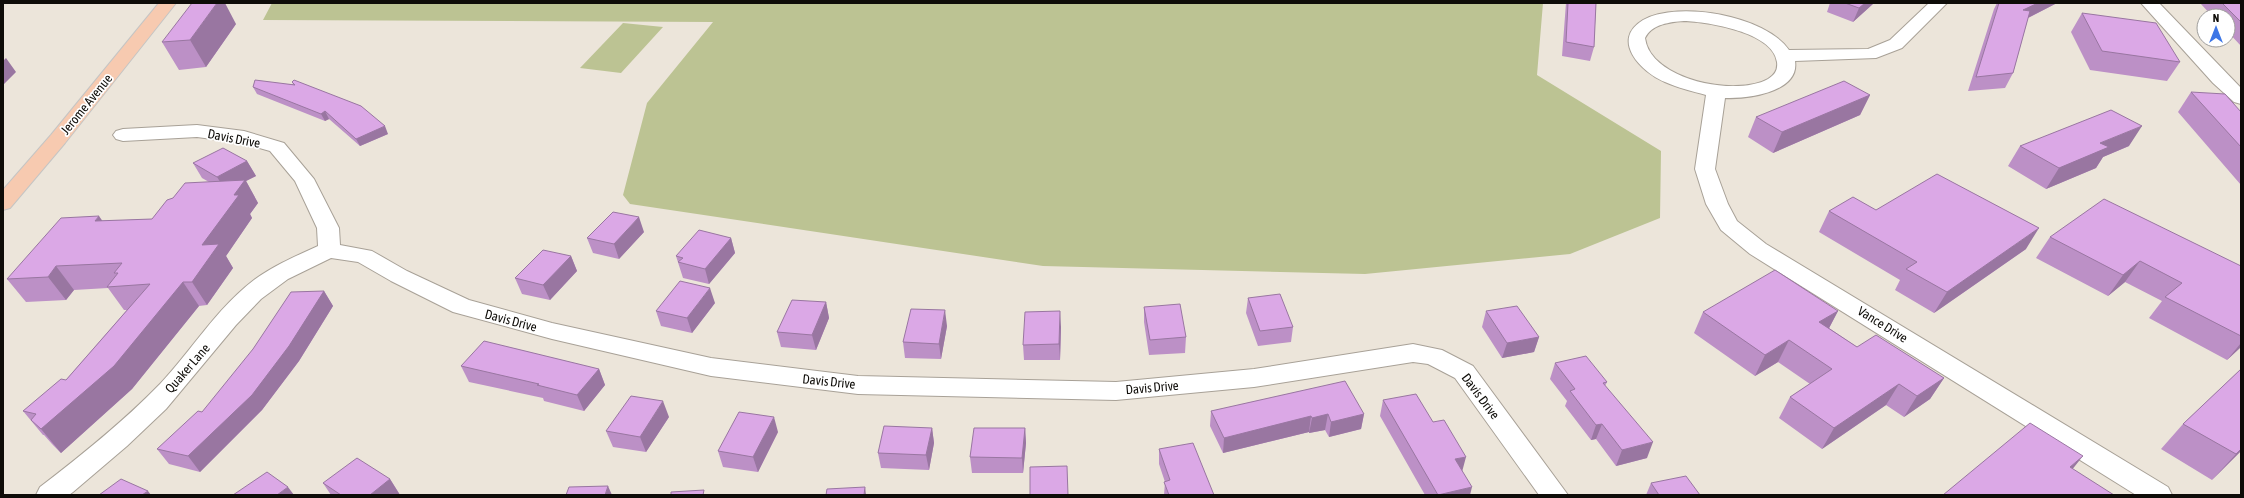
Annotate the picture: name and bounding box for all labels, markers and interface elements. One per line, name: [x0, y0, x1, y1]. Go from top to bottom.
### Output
north arrow: [2196, 8, 2236, 48]
text: N: [2213, 12, 2219, 24]
street label: Jerome Avenue: [58, 71, 115, 137]
street label: Davis Drive: [206, 126, 262, 151]
street label: Vance Drive: [1855, 303, 1911, 346]
street label: Davis Drive: [483, 306, 539, 335]
street label: Quaker Lane: [162, 341, 213, 396]
street label: Davis Drive: [802, 371, 856, 392]
street label: Davis Drive: [1459, 371, 1503, 422]
street label: Davis Drive: [1125, 378, 1179, 397]

